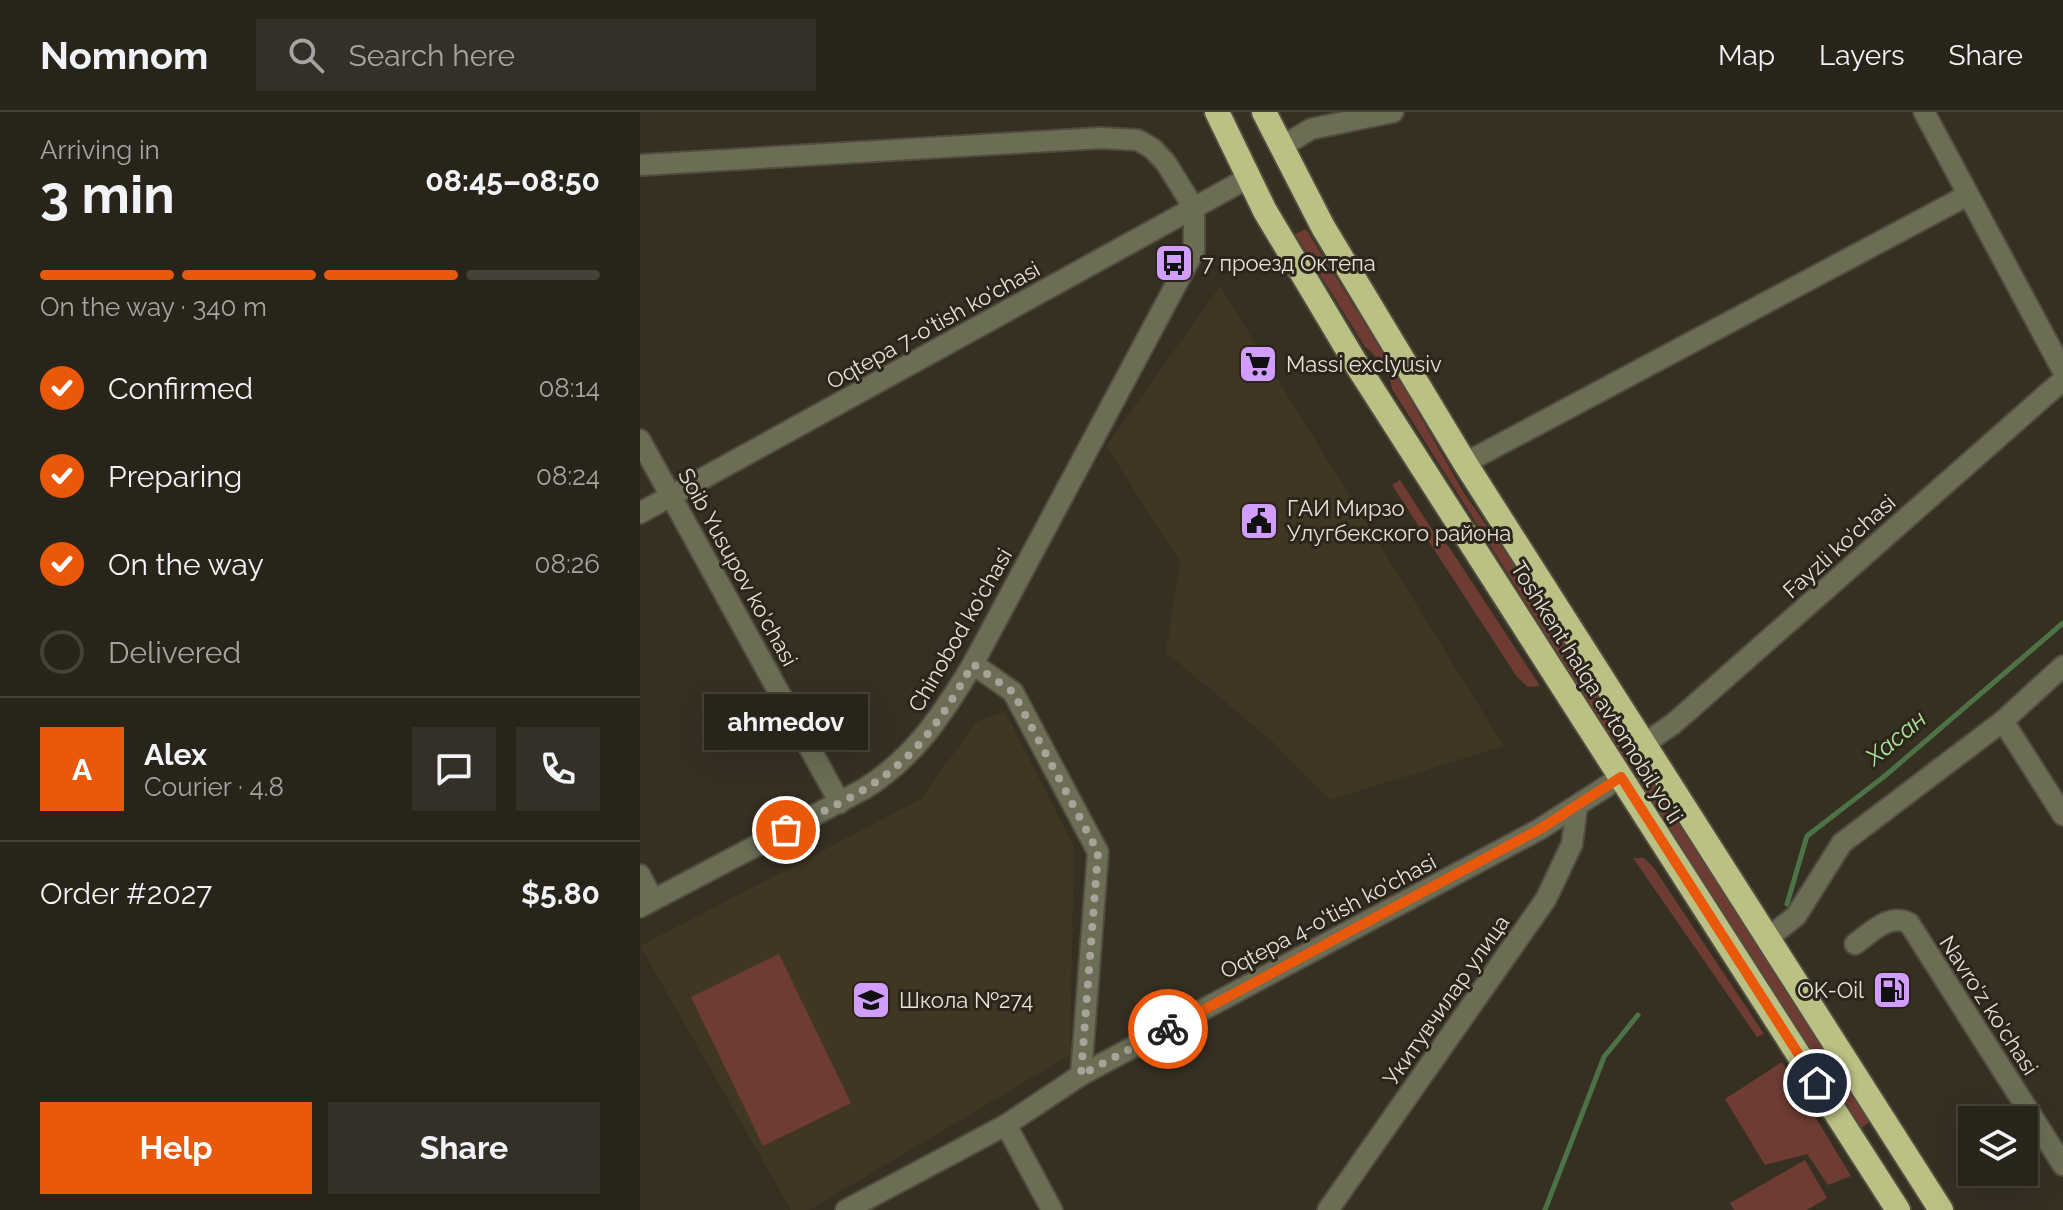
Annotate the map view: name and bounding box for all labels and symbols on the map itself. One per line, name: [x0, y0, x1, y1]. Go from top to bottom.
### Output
bus stop icon: 7 проезд Октепа: [1153, 242, 1195, 284]
place label: 7 проезд Октепа: [1202, 250, 1376, 276]
street label: Oqtepa 7-o'tish ko'chasi: [822, 256, 1044, 394]
supermarket icon: Massi exclyusiv: [1237, 343, 1279, 385]
place label: Massi exclyusiv: [1286, 351, 1442, 377]
street label: Soib Yusupov ko'chasi: [673, 464, 803, 670]
street label: Fayzli ko'chasi: [1778, 489, 1900, 603]
place label: ГАИ Мирзо Улугбекского района: [1287, 495, 1511, 546]
public building icon: ГАИ Мирзо Улугбекского района: [1238, 500, 1280, 542]
street label: Chinobod ko'chasi: [903, 544, 1017, 716]
street label: Toshkent halqa avtomobil yo'li: [1505, 556, 1689, 828]
callout: ahmedov: [704, 694, 868, 750]
water label: Хасан: [1858, 704, 1932, 772]
pin: [752, 796, 820, 864]
street label: Oqtepa 4-o'tish ko'chasi: [1216, 848, 1440, 984]
street label: Укитувчилар улица: [1377, 910, 1515, 1090]
street label: Navro'z ko'chasi: [1934, 930, 2044, 1080]
fuel station icon: OK-Oil: [1871, 969, 1913, 1011]
place label: OK-Oil: [1797, 977, 1864, 1003]
school or university icon: Школа №274: [850, 979, 892, 1021]
place label: Школа №274: [899, 987, 1033, 1013]
courier: [1128, 989, 1208, 1069]
pin: [1783, 1049, 1851, 1117]

